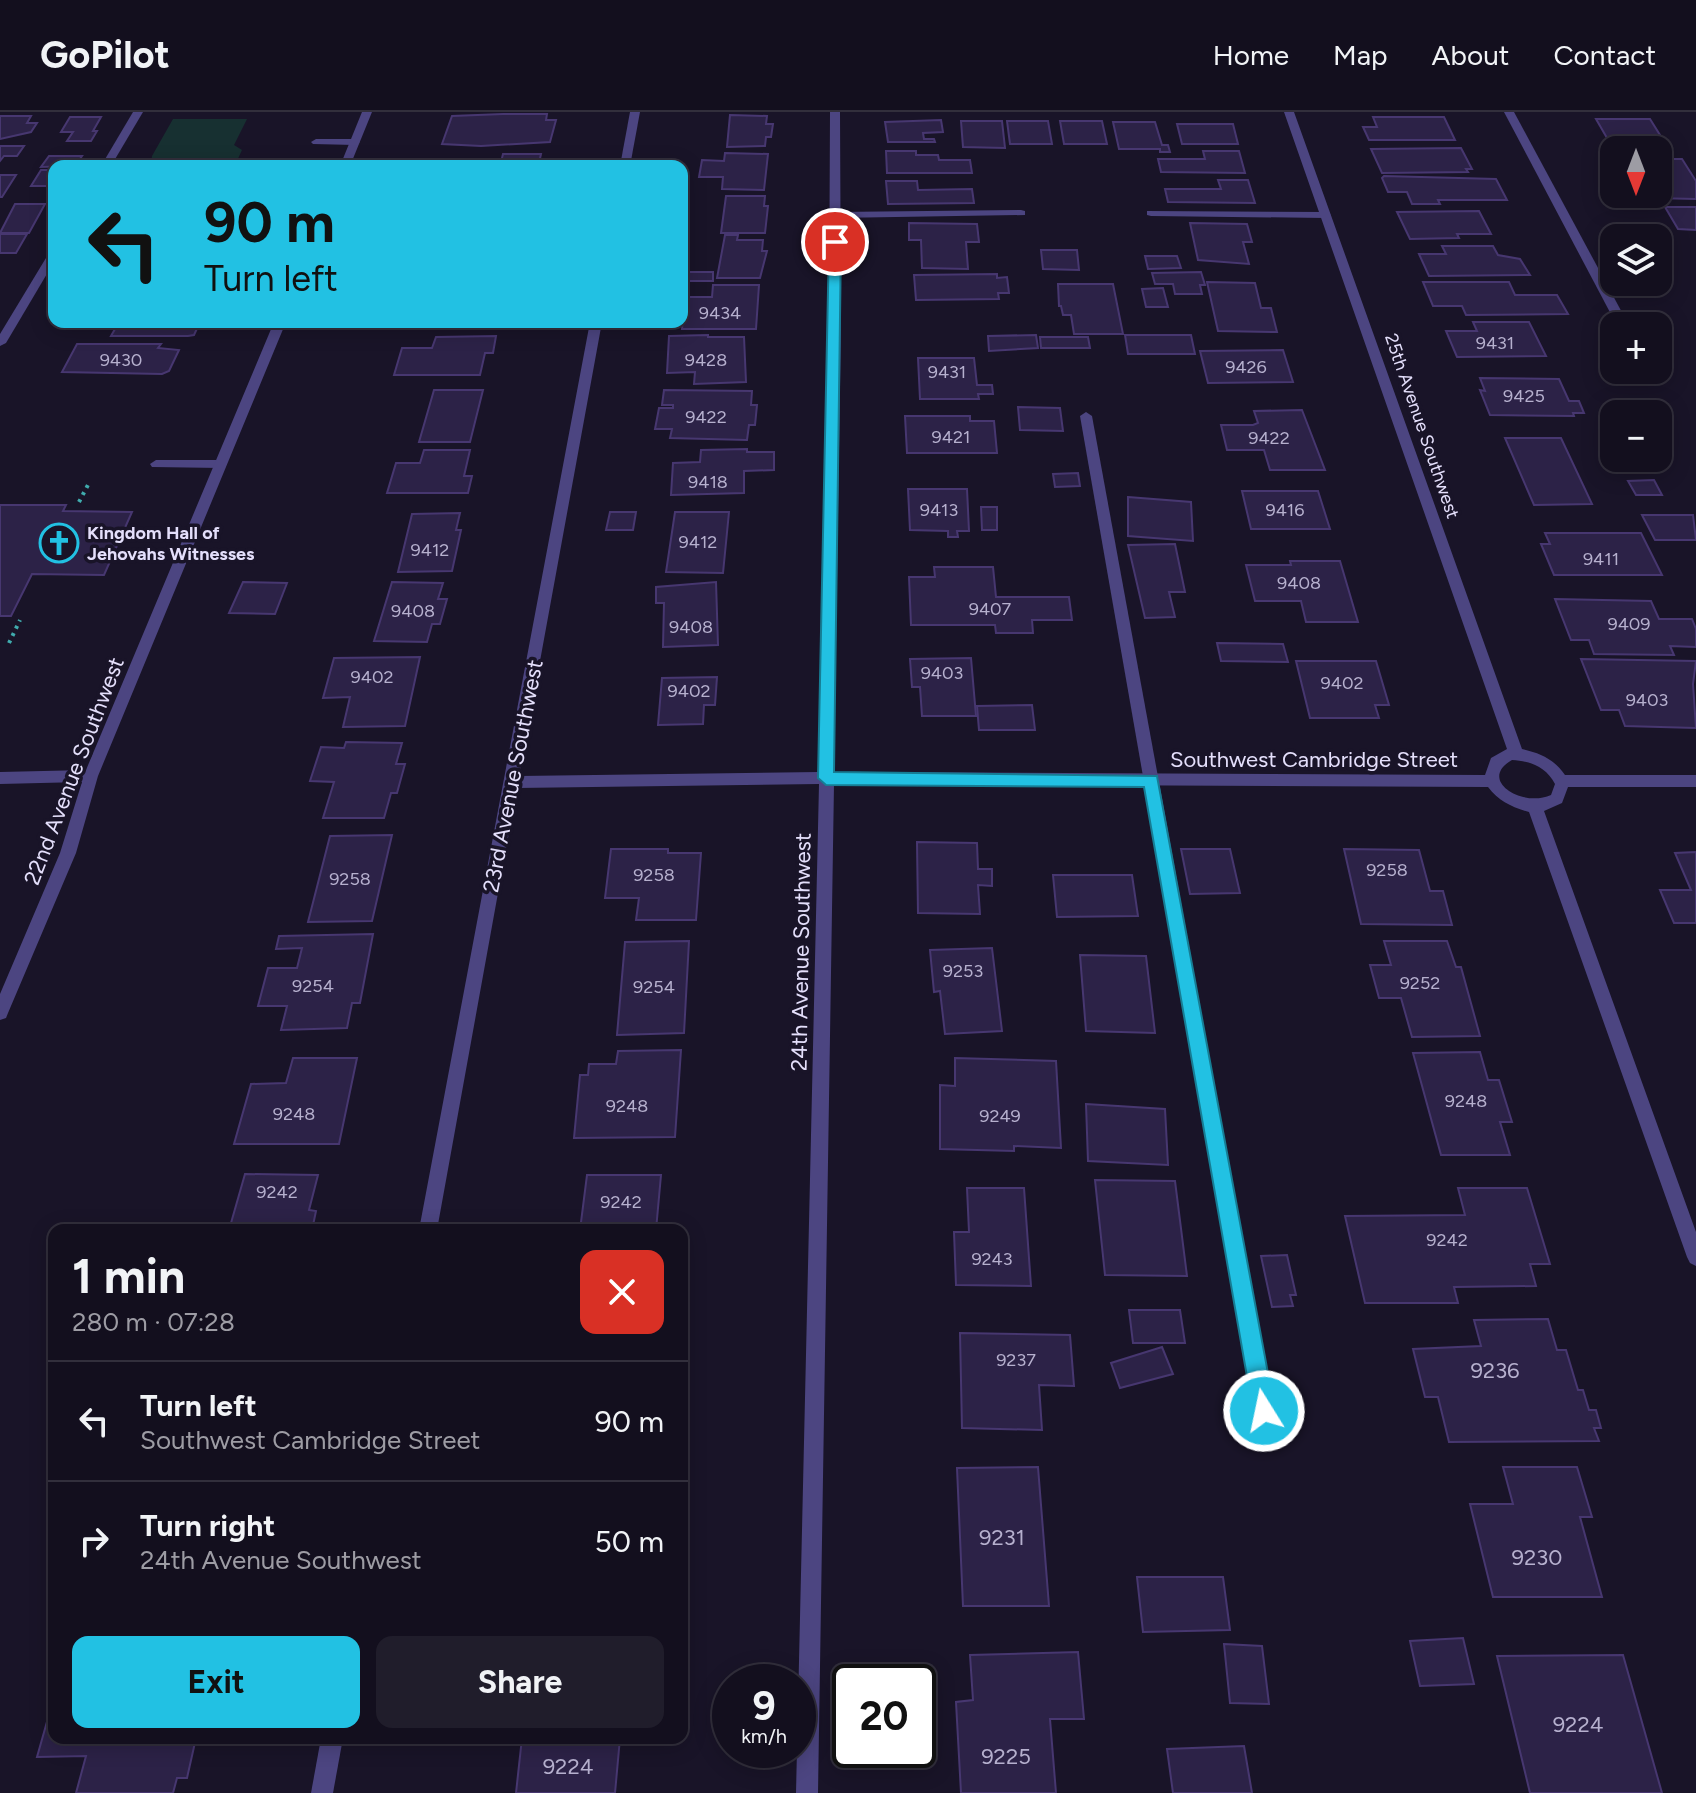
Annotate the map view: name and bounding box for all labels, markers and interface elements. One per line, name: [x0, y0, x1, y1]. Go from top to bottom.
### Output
text: GoPilot: [40, 32, 170, 78]
text: Home: [1213, 38, 1289, 72]
text: Map: [1333, 38, 1388, 72]
text: About: [1432, 38, 1509, 72]
text: Contact: [1553, 38, 1656, 72]
north arrow: [1600, 136, 1672, 208]
map controls: [1600, 136, 1672, 472]
text: 90 m: [204, 189, 335, 256]
icon: left: [72, 192, 176, 296]
pin: [801, 208, 869, 276]
icon: arrive: [813, 220, 857, 264]
button: layers: [1600, 224, 1672, 296]
text: Turn left: [204, 257, 338, 300]
house number: 9434: [699, 302, 741, 324]
button: +: [1600, 312, 1672, 384]
street label: 25th Avenue Southwest: [1380, 331, 1464, 522]
house number: 9431: [1476, 332, 1514, 354]
house number: 9430: [100, 349, 142, 371]
house number: 9428: [685, 349, 727, 371]
house number: 9426: [1225, 356, 1267, 378]
house number: 9431: [928, 361, 966, 383]
house number: 9425: [1503, 385, 1545, 407]
button: −: [1600, 400, 1672, 472]
house number: 9422: [685, 406, 727, 428]
house number: 9421: [932, 426, 970, 448]
house number: 9422: [1248, 427, 1290, 449]
house number: 9418: [688, 471, 728, 493]
house number: 9413: [920, 499, 958, 521]
house number: 9416: [1266, 499, 1305, 521]
church icon: Kingdom Hall of Jehovahs Witnesses: [38, 522, 80, 564]
place label: Kingdom Hall of Jehovahs Witnesses: [87, 522, 255, 565]
house number: 9412: [679, 531, 717, 553]
house number: 9412: [411, 539, 449, 561]
house number: 9411: [1583, 548, 1619, 570]
house number: 9408: [1277, 572, 1321, 594]
house number: 9407: [969, 598, 1012, 620]
house number: 9408: [391, 600, 435, 622]
house number: 9409: [1607, 613, 1651, 635]
house number: 9408: [669, 616, 713, 638]
street label: 22nd Avenue Southwest: [18, 653, 130, 889]
street label: 23rd Avenue Southwest: [477, 657, 549, 895]
house number: 9403: [921, 662, 963, 684]
house number: 9402: [351, 666, 393, 688]
house number: 9402: [1321, 672, 1363, 694]
house number: 9402: [668, 680, 710, 702]
house number: 9403: [1626, 689, 1668, 711]
street label: Southwest Cambridge Street: [1170, 746, 1458, 773]
street label: 24th Avenue Southwest: [785, 833, 817, 1071]
house number: 9258: [1366, 859, 1408, 881]
house number: 9258: [633, 864, 675, 886]
house number: 9258: [329, 868, 371, 890]
house number: 9253: [943, 960, 983, 982]
house number: 9252: [1400, 972, 1440, 994]
house number: 9254: [292, 975, 334, 997]
house number: 9254: [633, 976, 675, 998]
house number: 9248: [1445, 1090, 1487, 1112]
house number: 9248: [606, 1095, 648, 1117]
house number: 9248: [273, 1103, 315, 1125]
house number: 9249: [979, 1105, 1021, 1127]
house number: 9242: [256, 1181, 298, 1203]
house number: 9242: [600, 1191, 642, 1213]
house number: 9242: [1426, 1229, 1468, 1251]
text: 1 min: [72, 1247, 185, 1305]
house number: 9243: [971, 1248, 1013, 1270]
button: close: [580, 1250, 664, 1334]
text: 280 m · 07:28: [72, 1306, 235, 1338]
house number: 9237: [996, 1349, 1036, 1371]
house number: 9236: [1470, 1357, 1520, 1384]
position arrow: [1222, 1369, 1306, 1453]
text: Turn left: [140, 1387, 257, 1424]
icon: left: [72, 1399, 116, 1443]
text: 90 m: [595, 1403, 664, 1440]
text: Southwest Cambridge Street: [140, 1424, 480, 1456]
text: Turn right: [140, 1507, 275, 1544]
icon: right: [72, 1519, 116, 1563]
text: 50 m: [595, 1523, 664, 1560]
house number: 9231: [979, 1524, 1025, 1551]
text: 24th Avenue Southwest: [140, 1544, 422, 1576]
house number: 9230: [1512, 1544, 1562, 1571]
button: Exit: [72, 1636, 360, 1728]
button: Share: [376, 1636, 664, 1728]
speed limit sign: 20: [832, 1664, 936, 1768]
text: 9: [752, 1682, 776, 1730]
house number: 9224: [1553, 1711, 1603, 1738]
text: km/h: [741, 1724, 787, 1748]
house number: 9225: [981, 1743, 1031, 1770]
house number: 9224: [543, 1753, 593, 1780]

